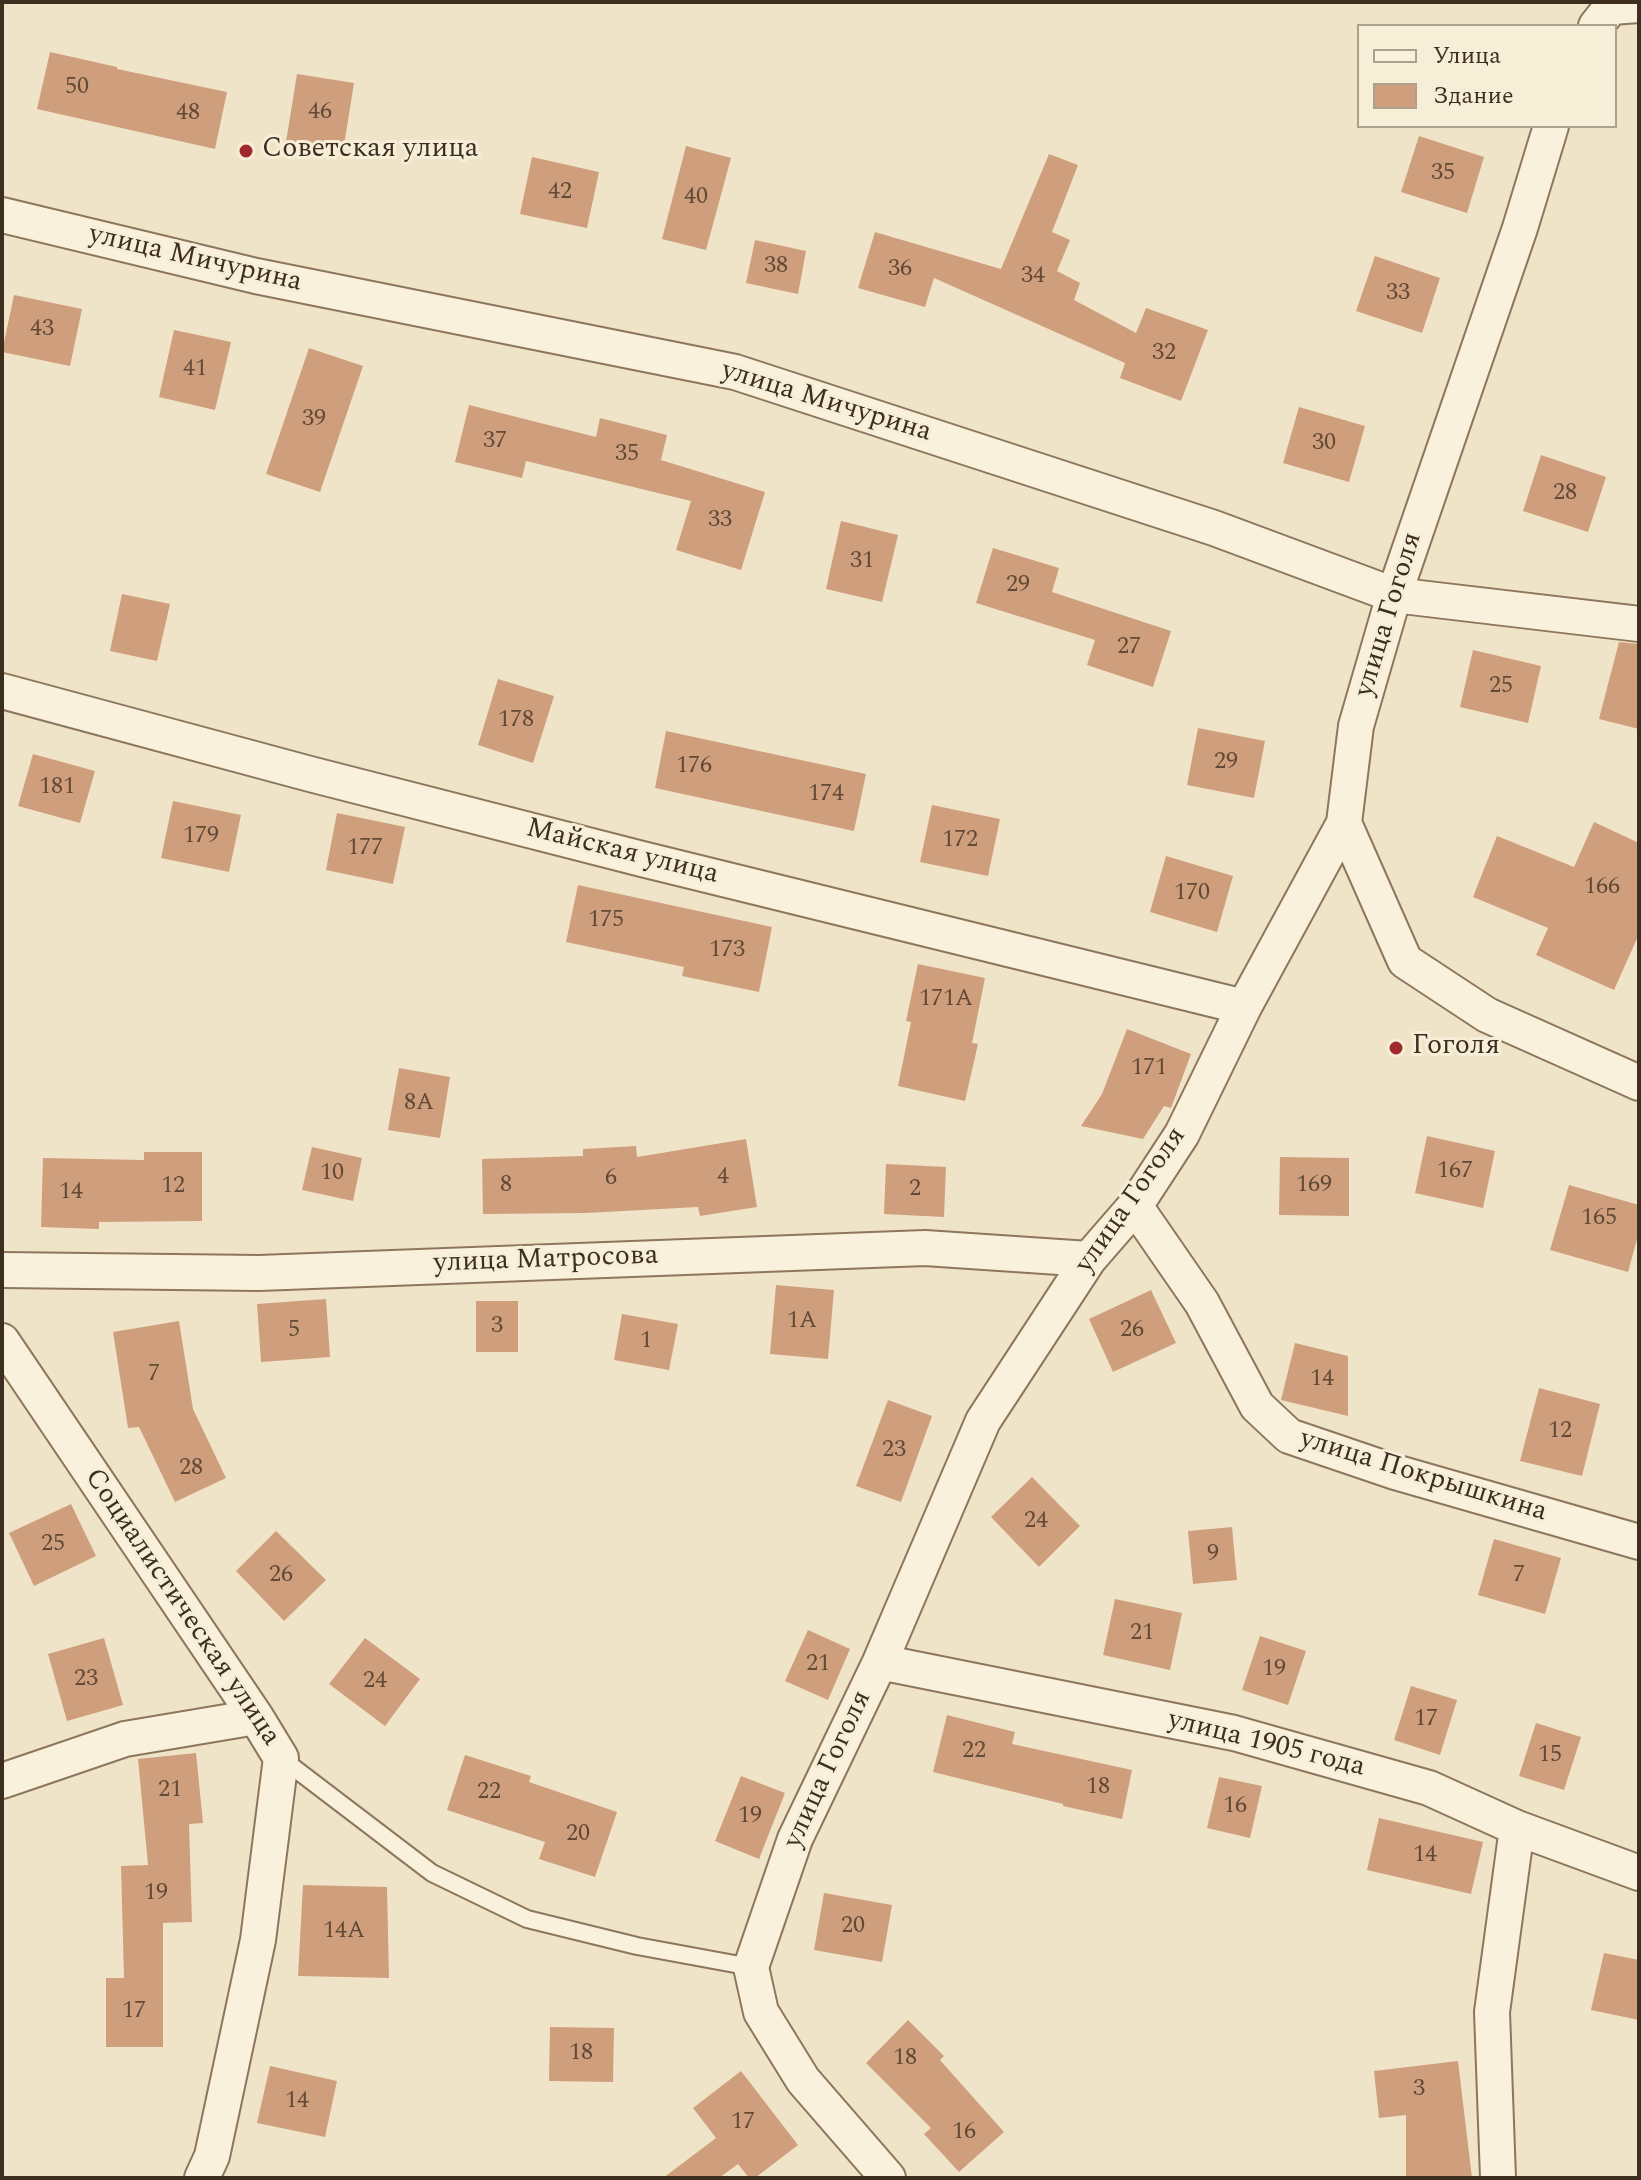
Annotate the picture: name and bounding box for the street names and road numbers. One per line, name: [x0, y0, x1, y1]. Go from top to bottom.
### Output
street label: улица Мичурина: [85, 219, 305, 301]
street label: улица Мичурина: [717, 355, 935, 451]
street label: улица Гоголя: [1349, 529, 1431, 701]
street label: Майская улица: [522, 813, 722, 893]
street label: улица Гоголя: [1069, 1122, 1195, 1280]
street label: улица Матросова: [433, 1240, 659, 1282]
street label: улица Покрышкина: [1295, 1423, 1551, 1531]
street label: Социалистическая улица: [76, 1463, 286, 1753]
street label: улица Гоголя: [778, 1686, 880, 1854]
street label: улица 1905 года: [1164, 1704, 1368, 1786]

